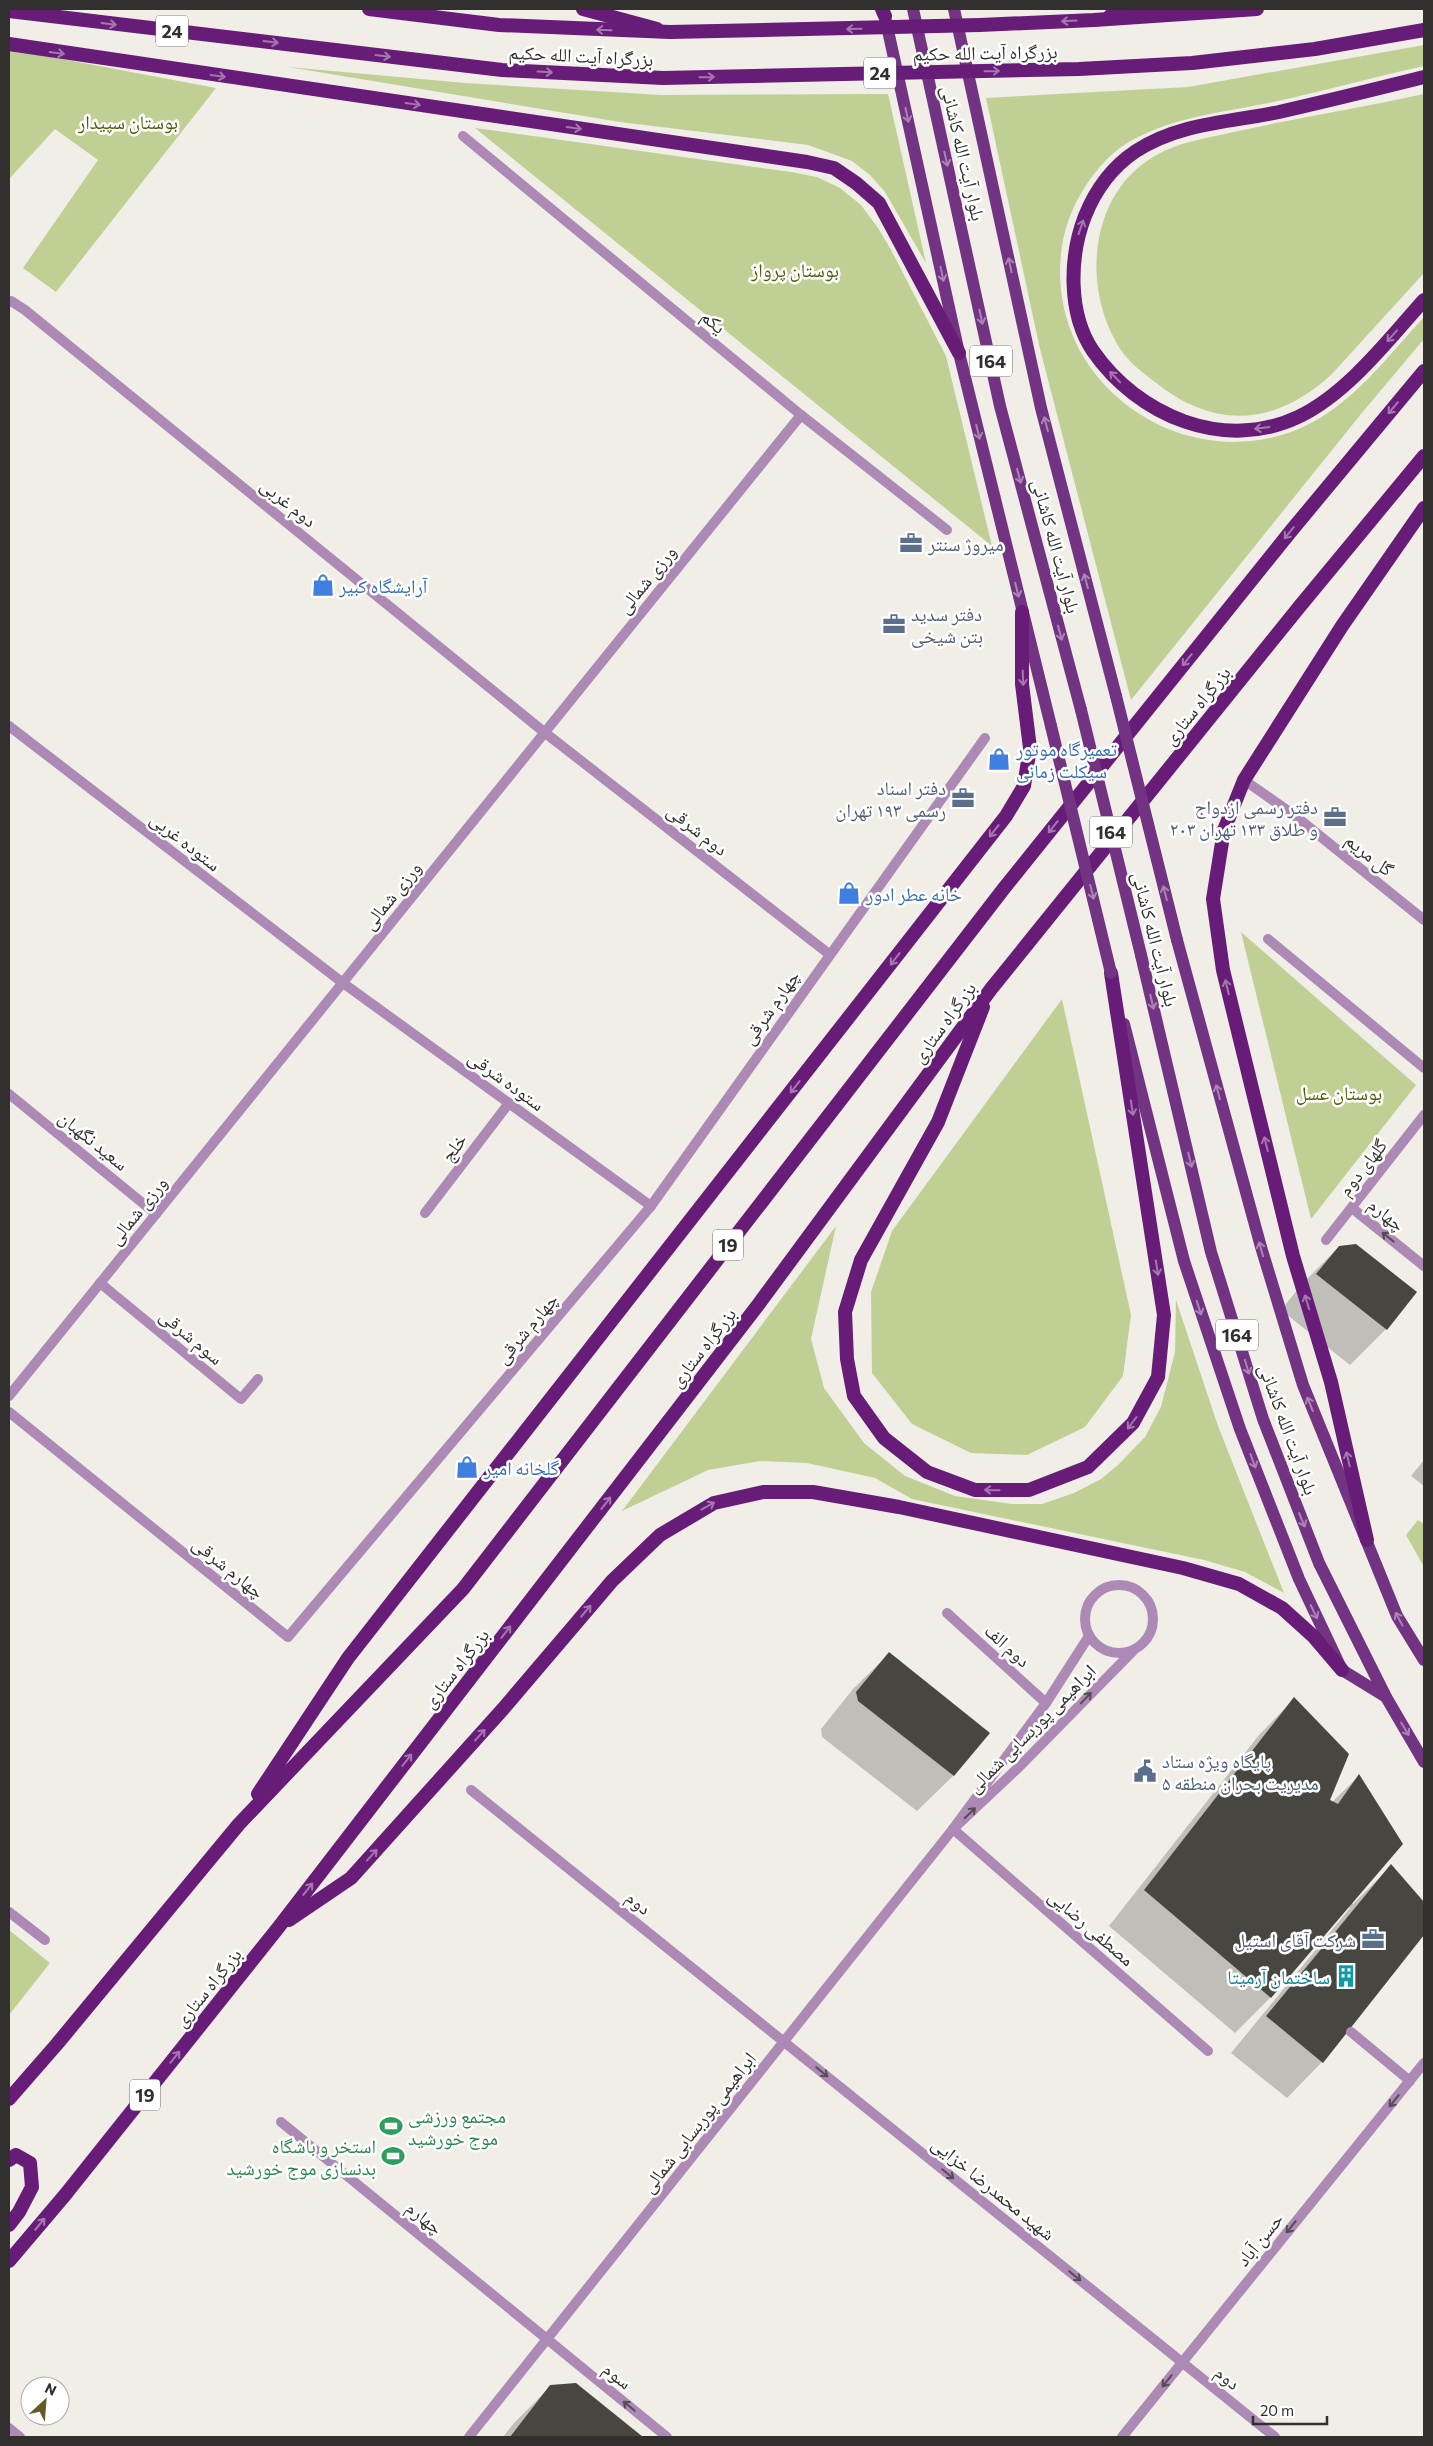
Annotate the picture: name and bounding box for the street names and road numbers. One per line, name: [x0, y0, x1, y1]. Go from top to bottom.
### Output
road number: 24: [156, 16, 188, 46]
street label: بزرگراه آیت الله حکیم: [912, 39, 1058, 67]
street label: بزرگراه آیت الله حکیم: [508, 40, 654, 72]
road number: 24: [864, 58, 896, 88]
street label: بلوار آیت الله کاشانی: [936, 83, 991, 223]
street label: یکم: [696, 304, 731, 340]
road number: 164: [970, 346, 1012, 376]
street label: دوم غربی: [255, 473, 322, 534]
street label: بلوار آیت الله کاشانی: [1027, 476, 1086, 616]
street label: ورزی شمالی: [612, 540, 681, 618]
street label: بزرگراه ستاری: [1157, 661, 1236, 750]
street label: دوم شرقی: [661, 798, 733, 862]
street label: ستوده غربی: [146, 806, 226, 876]
road number: 164: [1090, 816, 1132, 848]
street label: گل مریم: [1340, 828, 1399, 882]
street label: ورزی شمالی: [357, 856, 426, 934]
street label: بلوار آیت الله کاشانی: [1127, 869, 1184, 1009]
street label: چهارم شرقی: [736, 965, 806, 1050]
street label: بزرگراه ستاری: [906, 977, 981, 1068]
street label: ستوده شرقی: [464, 1045, 550, 1116]
street label: سعید نگهبان: [54, 1105, 133, 1176]
street label: خلج: [435, 1128, 473, 1167]
street label: گلهای دوم: [1333, 1134, 1394, 1202]
street label: ورزی شمالی: [103, 1171, 172, 1249]
street label: چهارم: [1362, 1192, 1410, 1238]
road number: 19: [713, 1230, 743, 1260]
street label: چهارم شرقی: [490, 1288, 565, 1370]
street label: سوم شرقی: [154, 1303, 228, 1371]
street label: بزرگراه ستاری: [664, 1303, 741, 1392]
road number: 164: [1216, 1320, 1258, 1350]
street label: بلوار آیت الله کاشانی: [1254, 1360, 1323, 1498]
street label: چهارم شرقی: [187, 1531, 270, 1605]
street label: دوم الف: [978, 1618, 1036, 1674]
street label: بزرگراه ستاری: [417, 1624, 494, 1713]
street label: ابراهیمی پوربسابی شمالی: [962, 1659, 1101, 1798]
street label: مصطفی رضایی: [1044, 1884, 1140, 1971]
street label: دوم: [620, 1885, 656, 1922]
street label: بزرگراه ستاری: [168, 1943, 247, 2032]
street label: ابراهیمی پوربسابی شمالی: [636, 2047, 761, 2198]
road number: 19: [130, 2080, 160, 2110]
street label: شهید محمدرضا خزایی: [927, 2131, 1060, 2246]
street label: چهارم: [400, 2195, 448, 2241]
street label: حسن آباد: [1231, 2208, 1288, 2271]
street label: سوم: [597, 2356, 637, 2396]
street label: دوم: [1209, 2360, 1245, 2397]

